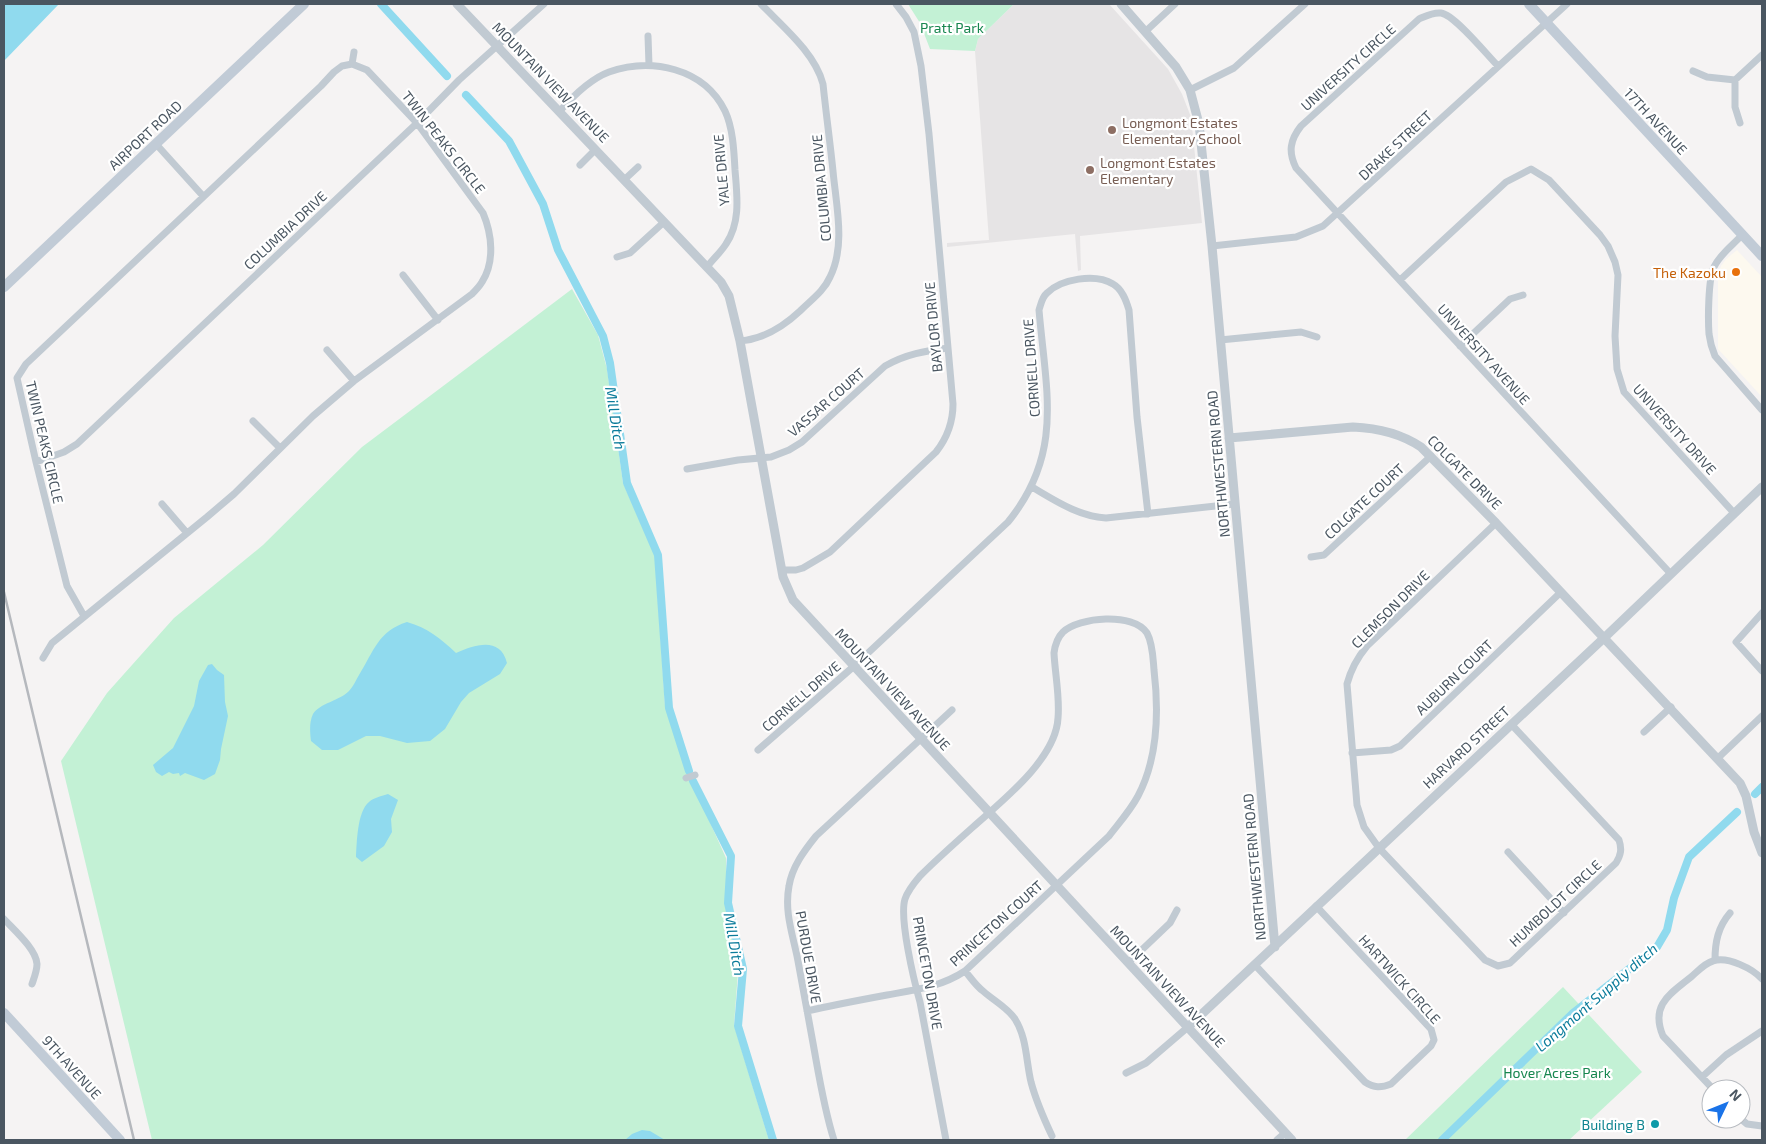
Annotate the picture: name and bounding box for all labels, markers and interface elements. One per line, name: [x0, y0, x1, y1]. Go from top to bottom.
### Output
street label: MOUNTAIN VIEW AVENUE: [489, 18, 613, 146]
park label: Pratt Park: [920, 19, 984, 36]
street label: UNIVERSITY CIRCLE: [1297, 20, 1399, 114]
street label: 17TH AVENUE: [1621, 84, 1691, 158]
street label: TWIN PEAKS CIRCLE: [399, 87, 489, 197]
street label: AIRPORT ROAD: [105, 97, 185, 173]
street label: DRAKE STREET: [1355, 107, 1435, 183]
place label: Longmont Estates Elementary School: [1122, 114, 1242, 147]
marker: Longmont Estates Elementary School: [1106, 124, 1118, 136]
street label: YALE DRIVE: [709, 133, 733, 207]
street label: COLUMBIA DRIVE: [808, 134, 834, 242]
place label: Longmont Estates Elementary: [1100, 154, 1216, 187]
marker: Longmont Estates Elementary: [1084, 164, 1096, 176]
street label: COLUMBIA DRIVE: [240, 187, 330, 273]
place label: The Kazoku: [1653, 264, 1726, 281]
marker: The Kazoku: [1730, 266, 1742, 278]
street label: BAYLOR DRIVE: [921, 281, 945, 373]
street label: UNIVERSITY AVENUE: [1434, 300, 1534, 408]
street label: CORNELL DRIVE: [1019, 318, 1043, 418]
street label: VASSAR COURT: [784, 364, 868, 440]
street label: TWIN PEAKS CIRCLE: [23, 379, 67, 505]
street label: UNIVERSITY DRIVE: [1630, 380, 1720, 478]
water label: Mill Ditch: [602, 385, 630, 451]
street label: NORTHWESTERN ROAD: [1203, 390, 1233, 538]
street label: COLGATE DRIVE: [1424, 431, 1506, 513]
street label: COLGATE COURT: [1321, 460, 1407, 542]
street label: CLEMSON DRIVE: [1347, 566, 1433, 652]
street label: MOUNTAIN VIEW AVENUE: [832, 624, 954, 754]
street label: AUBURN COURT: [1412, 636, 1496, 718]
street label: CORNELL DRIVE: [758, 657, 844, 735]
street label: HARVARD STREET: [1419, 702, 1513, 792]
street label: NORTHWESTERN ROAD: [1239, 793, 1269, 941]
street label: HUMBOLDT CIRCLE: [1505, 856, 1605, 950]
street label: PRINCETON COURT: [946, 877, 1046, 969]
street label: PURDUE DRIVE: [792, 909, 826, 1005]
water label: Mill Ditch: [721, 911, 749, 977]
street label: PRINCETON DRIVE: [910, 915, 946, 1031]
street label: MOUNTAIN VIEW AVENUE: [1107, 921, 1229, 1051]
street label: HARTWICK CIRCLE: [1355, 931, 1445, 1027]
water label: Longmont Supply ditch: [1531, 939, 1661, 1056]
street label: 9TH AVENUE: [39, 1032, 105, 1102]
park label: Hover Acres Park: [1503, 1064, 1611, 1081]
north arrow: [1701, 1079, 1751, 1129]
text: N: [1726, 1085, 1746, 1104]
place label: Building B: [1581, 1116, 1645, 1133]
marker: Building B: [1649, 1118, 1661, 1130]

